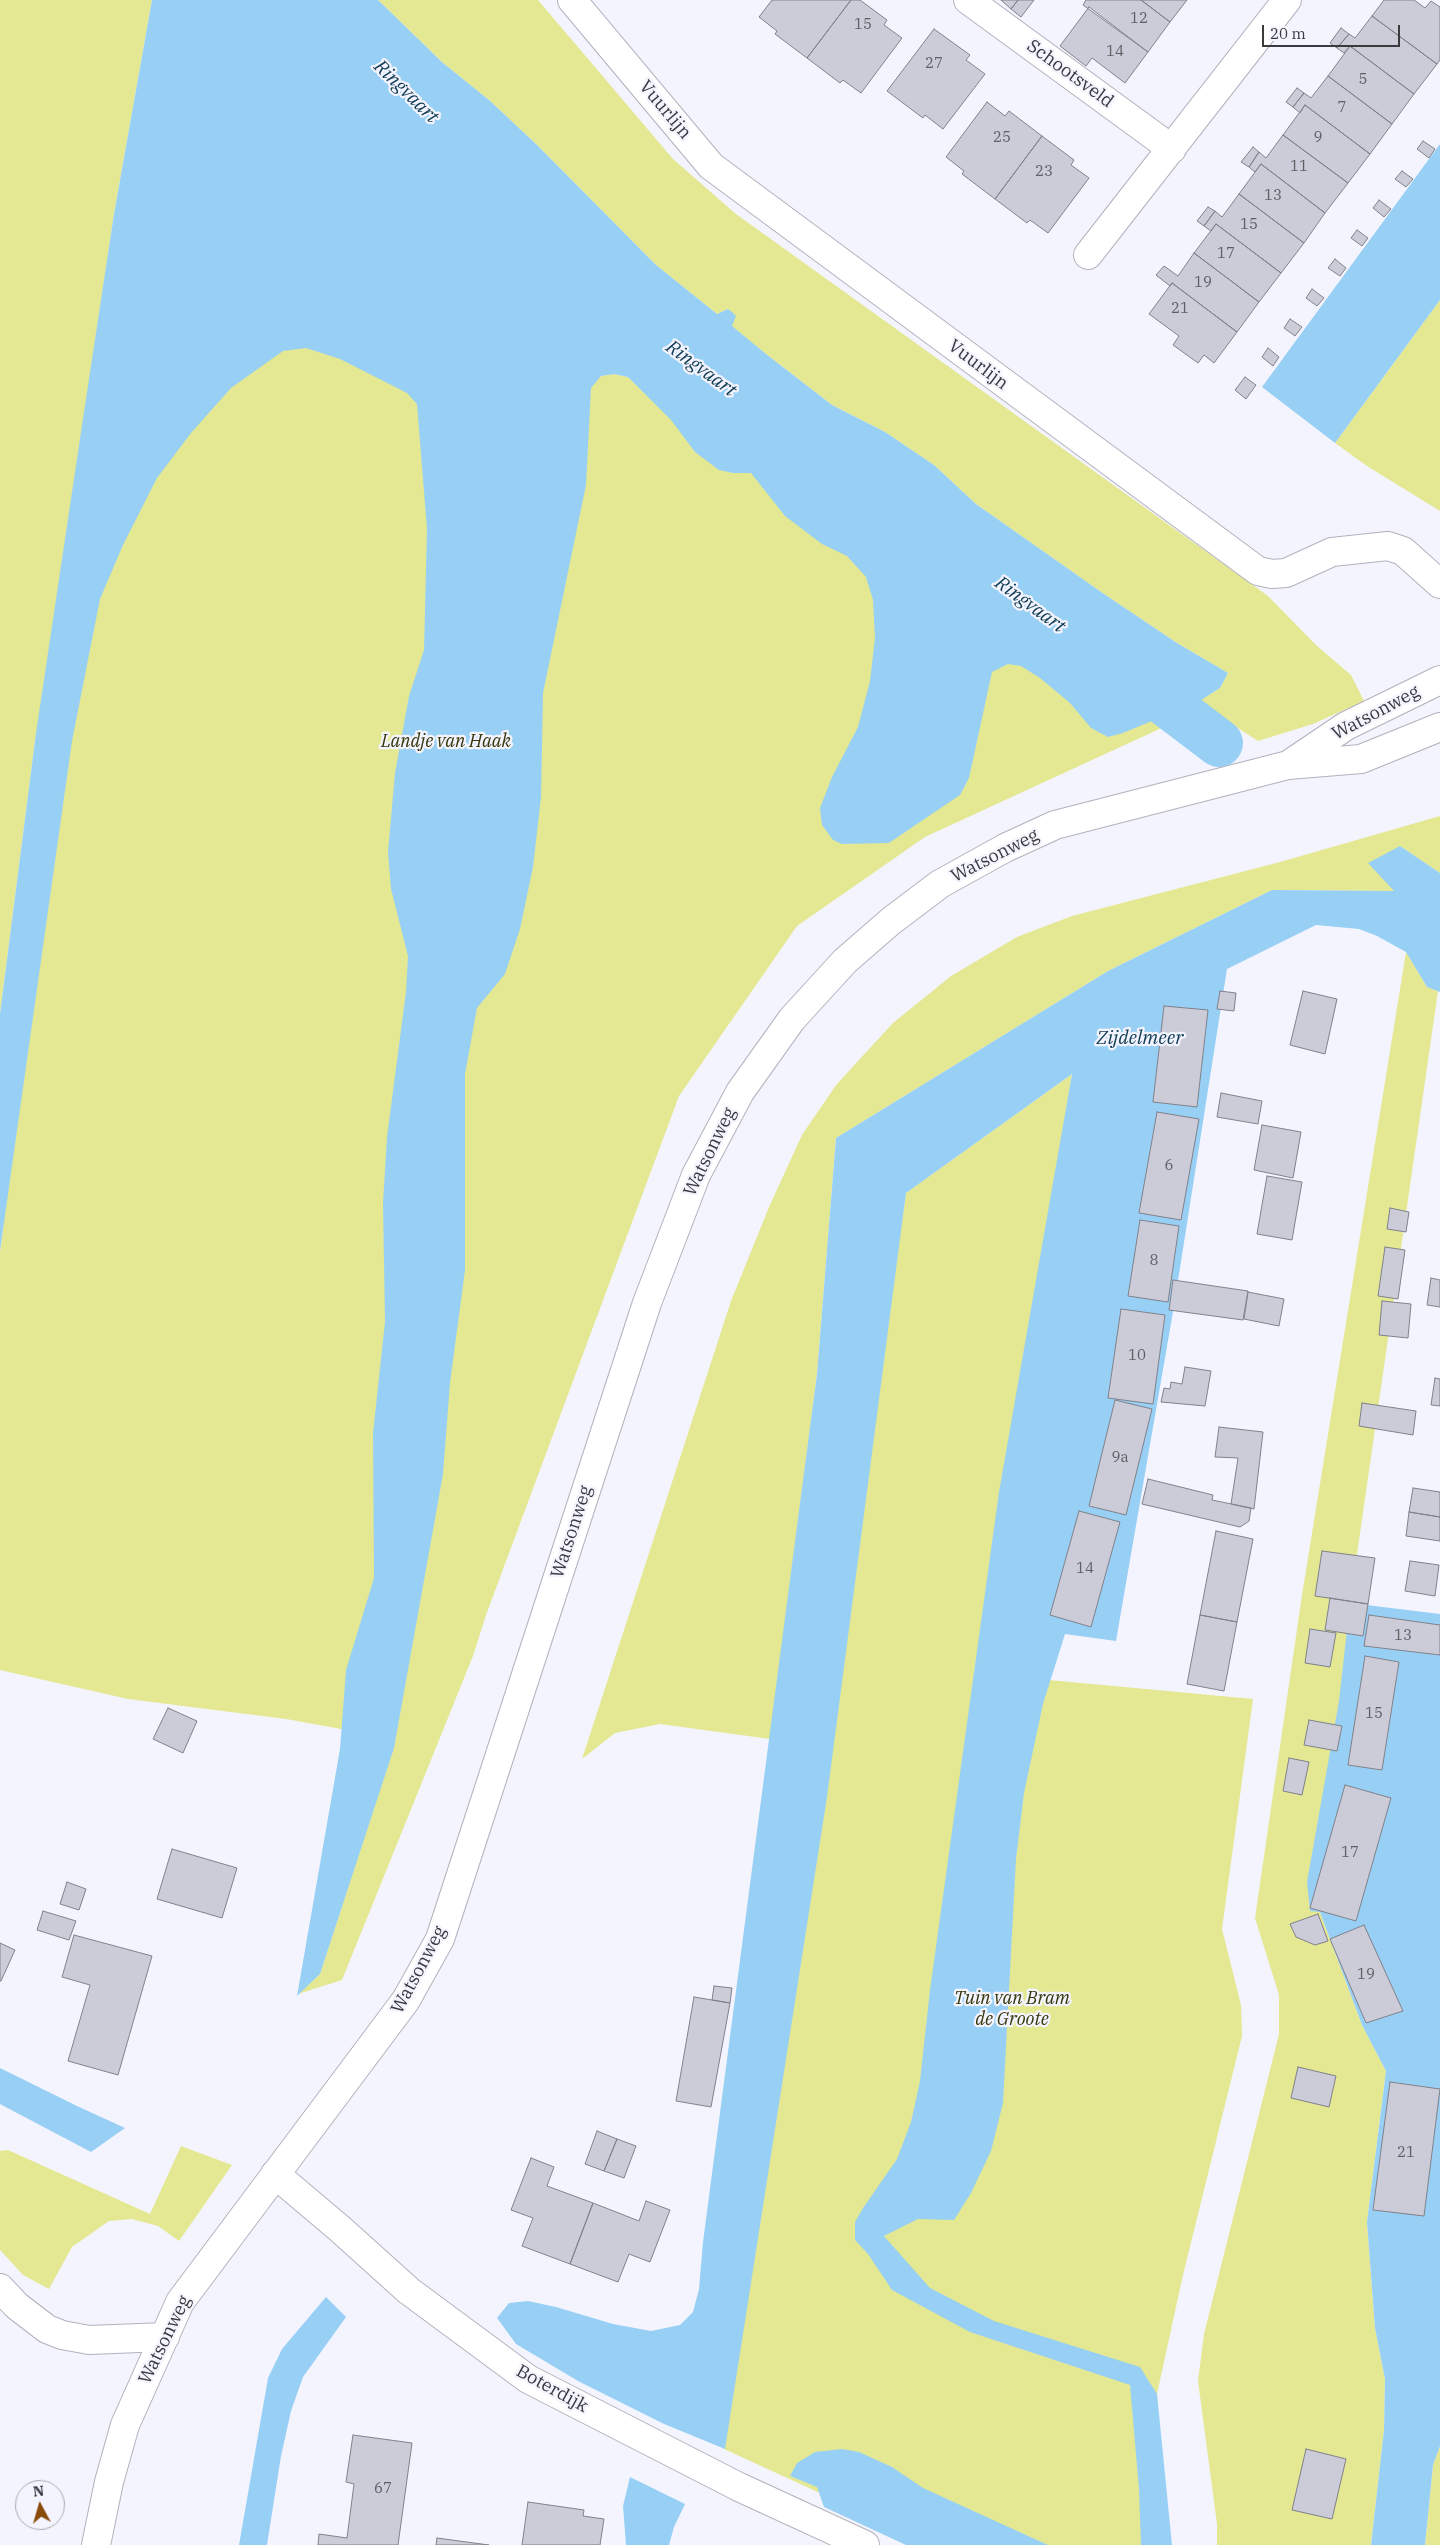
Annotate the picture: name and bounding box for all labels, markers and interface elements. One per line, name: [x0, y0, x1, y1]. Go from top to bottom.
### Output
house number: 12: [1130, 10, 1148, 28]
scale bar: [1265, 15, 1402, 47]
house number: 15: [854, 16, 872, 34]
text: 20 m: [1270, 24, 1306, 43]
street label: Schootsveld: [1022, 35, 1118, 113]
house number: 14: [1106, 43, 1124, 61]
house number: 27: [925, 55, 943, 73]
water label: Ringvaart: [369, 56, 443, 128]
house number: 5: [1359, 71, 1367, 89]
street label: Vuurlijn: [634, 76, 696, 144]
house number: 7: [1338, 99, 1346, 117]
house number: 25: [993, 129, 1011, 147]
house number: 9: [1314, 129, 1322, 147]
house number: 11: [1290, 158, 1308, 176]
house number: 23: [1035, 163, 1053, 181]
house number: 13: [1264, 187, 1282, 205]
house number: 15: [1240, 216, 1258, 234]
house number: 17: [1217, 245, 1235, 263]
house number: 19: [1194, 274, 1212, 292]
house number: 21: [1171, 300, 1189, 318]
street label: Vuurlijn: [944, 335, 1012, 395]
water label: Ringvaart: [661, 336, 741, 402]
water label: Ringvaart: [990, 572, 1070, 638]
street label: Watsonweg: [1329, 681, 1423, 745]
park label: Landje van Haak: [381, 731, 511, 753]
street label: Watsonweg: [947, 825, 1043, 887]
water label: Zijdelmeer: [1096, 1028, 1184, 1050]
street label: Watsonweg: [679, 1104, 741, 1200]
house number: 6: [1165, 1157, 1173, 1175]
house number: 8: [1150, 1252, 1158, 1270]
house number: 10: [1128, 1347, 1146, 1365]
house number: 9a: [1111, 1449, 1129, 1467]
street label: Watsonweg: [547, 1483, 597, 1581]
house number: 14: [1076, 1560, 1094, 1578]
house number: 13: [1394, 1627, 1412, 1645]
house number: 15: [1365, 1705, 1383, 1723]
house number: 17: [1341, 1844, 1359, 1862]
street label: Watsonweg: [387, 1923, 451, 2017]
house number: 19: [1357, 1966, 1375, 1984]
park label: Tuin van Bram de Groote: [954, 1988, 1070, 2030]
house number: 21: [1397, 2144, 1415, 2162]
street label: Watsonweg: [134, 2292, 196, 2388]
street label: Boterdijk: [512, 2360, 592, 2418]
north arrow: [15, 2480, 65, 2530]
house number: 67: [374, 2480, 392, 2498]
text: N: [32, 2482, 45, 2501]

